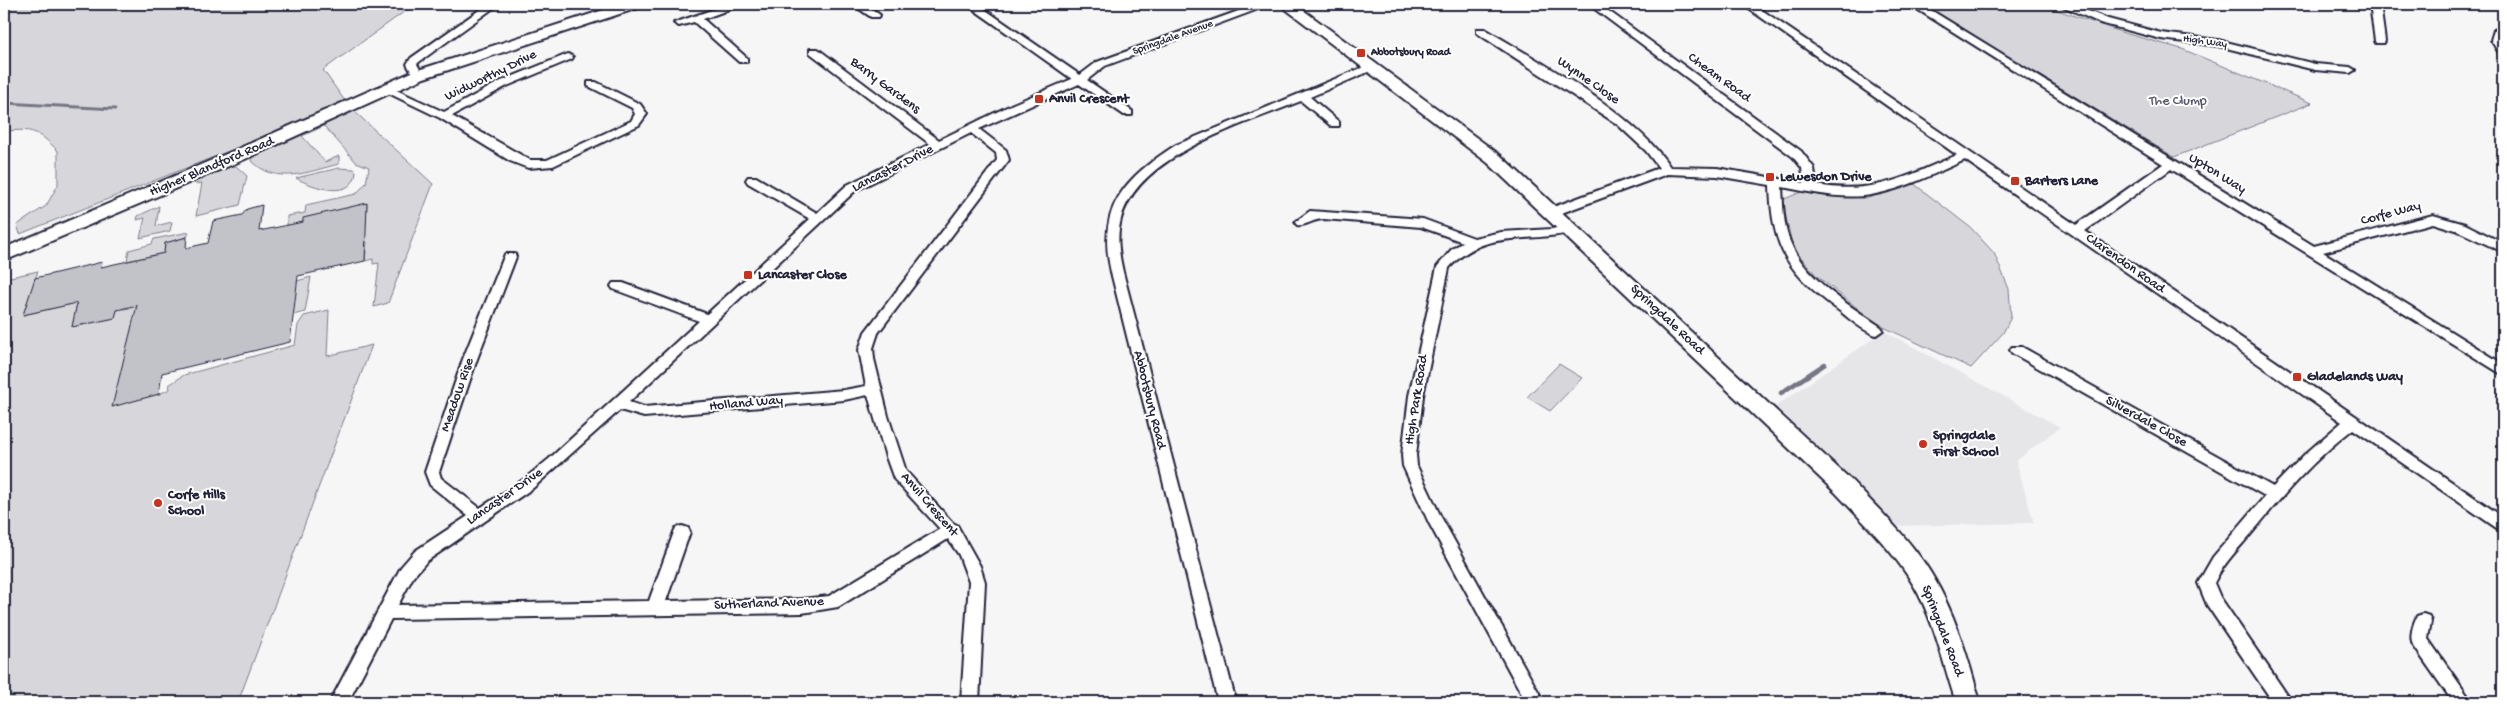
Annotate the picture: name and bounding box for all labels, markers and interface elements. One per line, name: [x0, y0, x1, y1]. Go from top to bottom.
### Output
street label: Springdale Avenue: [1131, 18, 1215, 58]
street label: High Way: [2182, 33, 2228, 51]
street label: Widworthy Drive: [442, 46, 540, 106]
place label: Abbotsbury Road: [1370, 46, 1452, 59]
marker: Abbotsbury Road: [1355, 47, 1367, 59]
street label: Cheam Road: [1684, 49, 1755, 108]
street label: Barry Gardens: [846, 53, 924, 119]
street label: Wynne Close: [1553, 53, 1623, 109]
place label: Anvil Crescent: [1048, 91, 1130, 108]
marker: Anvil Crescent: [1033, 93, 1045, 105]
park label: The Clump: [2148, 93, 2207, 110]
street label: Higher Blandford Road: [147, 132, 278, 201]
street label: Lancaster Drive: [850, 141, 937, 197]
street label: Upton Way: [2185, 150, 2249, 198]
place label: Lewesdon Drive: [1780, 169, 1872, 186]
marker: Lewesdon Drive: [1764, 171, 1776, 183]
place label: Barters Lane: [2024, 173, 2099, 190]
marker: Barters Lane: [2009, 175, 2021, 187]
street label: Corfe Way: [2359, 198, 2423, 230]
street label: Clarendon Road: [2082, 230, 2170, 299]
place label: Lancaster Close: [758, 267, 848, 284]
marker: Lancaster Close: [742, 269, 754, 281]
street label: Springdale Road: [1626, 281, 1709, 360]
street label: Abbotsbury Road: [1129, 349, 1170, 453]
street label: High Park Road: [1402, 352, 1433, 446]
street label: Meadow Rise: [437, 355, 479, 434]
place label: Gladelands Way: [2307, 369, 2403, 386]
marker: Gladelands Way: [2291, 371, 2303, 383]
street label: Holland Way: [708, 392, 784, 416]
street label: Silverdale Close: [2102, 393, 2191, 452]
place label: Springdale First School: [1932, 428, 1999, 461]
marker: Springdale First School: [1917, 438, 1929, 450]
street label: Lancaster Drive: [464, 464, 547, 529]
street label: Anvil Crescent: [896, 469, 962, 542]
place label: Corfe Hills School: [167, 487, 226, 520]
marker: Corfe Hills School: [152, 497, 164, 509]
street label: Springdale Road: [1917, 583, 1968, 681]
street label: Sutherland Avenue: [714, 594, 825, 614]

